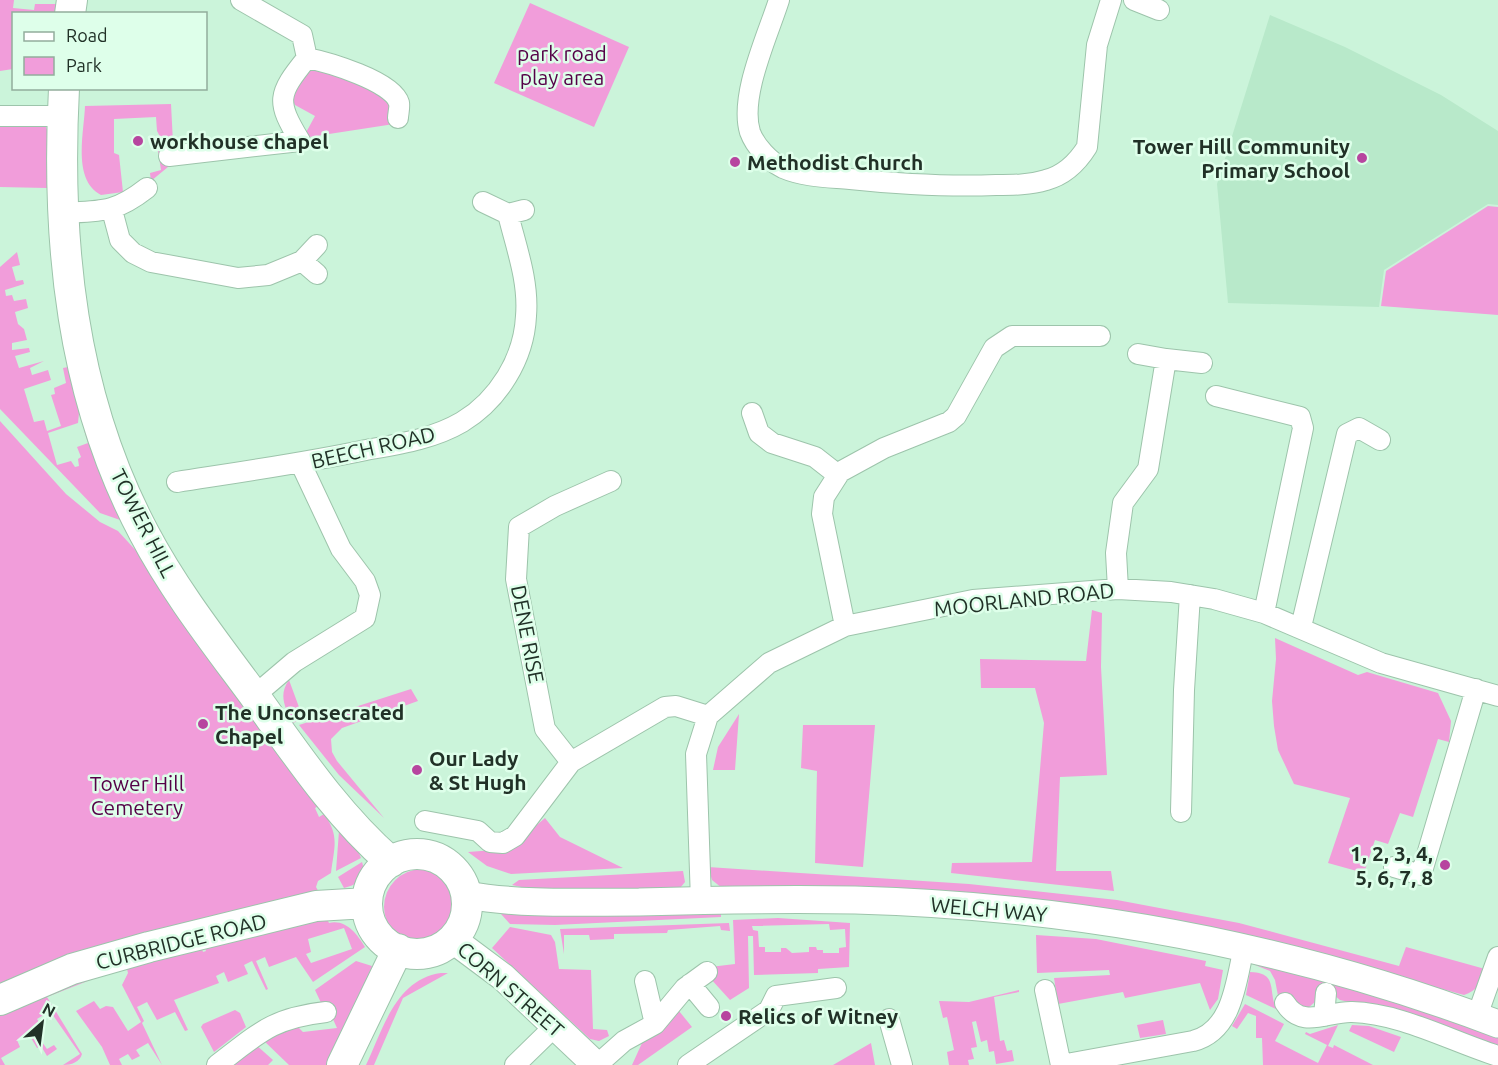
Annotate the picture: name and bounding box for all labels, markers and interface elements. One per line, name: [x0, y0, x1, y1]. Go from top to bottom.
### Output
legend: [12, 12, 207, 90]
text: Road: [66, 25, 108, 45]
park label: park road play area: [517, 41, 607, 89]
text: Park: [66, 55, 102, 75]
place label: workhouse chapel: [150, 129, 329, 153]
marker: workhouse chapel: [131, 134, 145, 148]
place label: Tower Hill Community Primary School: [1133, 134, 1350, 182]
place label: Methodist Church: [747, 150, 923, 174]
marker: Tower Hill Community Primary School: [1355, 151, 1369, 165]
marker: Methodist Church: [728, 155, 742, 169]
street label: BEECH ROAD: [309, 421, 437, 473]
street label: TOWER HILL: [107, 465, 182, 581]
street label: MOORLAND ROAD: [933, 578, 1115, 620]
street label: DENE RISE: [507, 583, 549, 685]
place label: The Unconsecrated Chapel: [215, 700, 404, 748]
marker: The Unconsecrated Chapel: [196, 717, 210, 731]
place label: Our Lady & St Hugh: [429, 746, 527, 794]
marker: Our Lady & St Hugh: [410, 763, 424, 777]
park label: Tower Hill Cemetery: [90, 771, 184, 819]
place label: 1, 2, 3, 4, 5, 6, 7, 8: [1350, 841, 1433, 889]
marker: 1, 2, 3, 4, 5, 6, 7, 8: [1438, 858, 1452, 872]
street label: WELCH WAY: [930, 892, 1048, 926]
street label: CURBRIDGE ROAD: [93, 908, 269, 974]
street label: CORN STREET: [453, 936, 569, 1042]
north arrow: [12, 993, 72, 1053]
text: N: [40, 999, 59, 1021]
place label: Relics of Witney: [738, 1004, 898, 1028]
marker: Relics of Witney: [719, 1009, 733, 1023]

